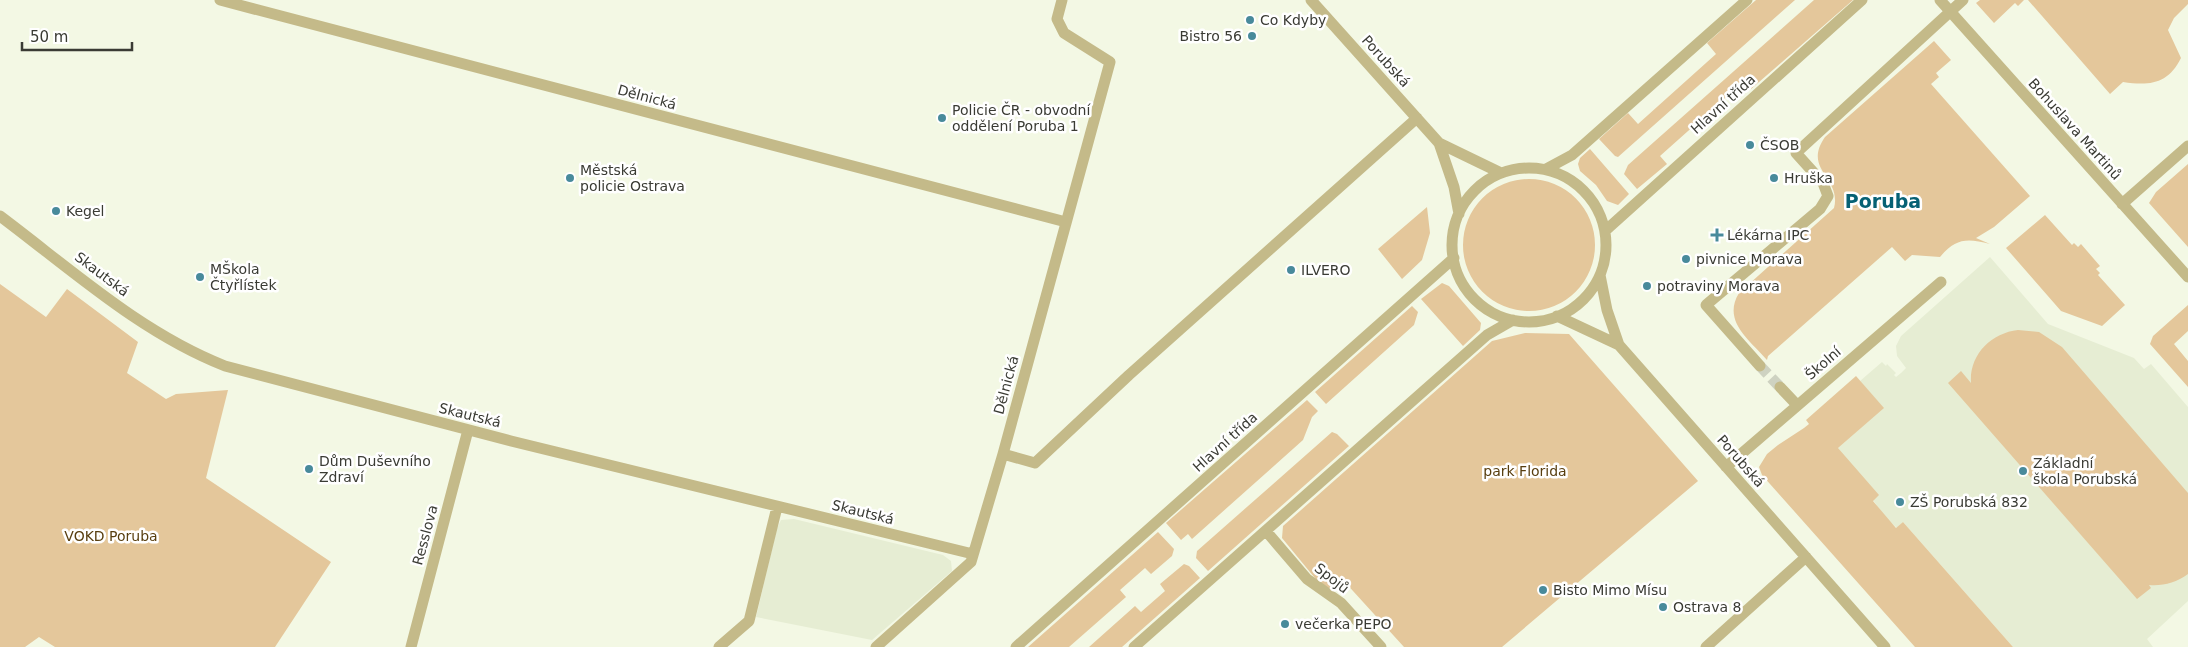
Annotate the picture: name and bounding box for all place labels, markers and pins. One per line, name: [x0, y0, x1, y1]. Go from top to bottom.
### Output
place label: Co Kdyby: [1260, 12, 1326, 28]
marker: Co Kdyby: [1244, 14, 1256, 26]
place label: Bistro 56: [1179, 28, 1242, 44]
marker: Bistro 56: [1246, 30, 1258, 42]
place label: Policie ČR - obvodní oddělení Poruba 1: [952, 101, 1091, 134]
marker: Policie ČR - obvodní oddělení Poruba 1: [936, 112, 948, 124]
place label: ČSOB: [1760, 136, 1799, 153]
marker: ČSOB: [1744, 139, 1756, 151]
place label: Městská policie Ostrava: [580, 162, 685, 194]
place label: Hruška: [1784, 170, 1833, 186]
marker: Městská policie Ostrava: [564, 172, 576, 184]
marker: Hruška: [1768, 172, 1780, 184]
place label: Kegel: [66, 203, 105, 219]
marker: Kegel: [50, 205, 62, 217]
place label: Lékárna IPC: [1727, 227, 1810, 243]
marker: Lékárna IPC: [1711, 229, 1723, 241]
place label: pivnice Morava: [1696, 251, 1802, 267]
marker: pivnice Morava: [1680, 253, 1692, 265]
place label: MŠkola Čtyřlístek: [210, 260, 277, 293]
place label: ILVERO: [1301, 262, 1351, 278]
marker: ILVERO: [1285, 264, 1297, 276]
marker: MŠkola Čtyřlístek: [194, 271, 206, 283]
place label: potraviny Morava: [1657, 278, 1780, 294]
marker: potraviny Morava: [1641, 280, 1653, 292]
place label: Dům Duševního Zdraví: [319, 453, 431, 485]
place label: Základní škola Porubská: [2033, 455, 2137, 487]
marker: Dům Duševního Zdraví: [303, 463, 315, 475]
marker: Základní škola Porubská: [2017, 465, 2029, 477]
place label: ZŠ Porubská 832: [1910, 493, 2028, 510]
marker: ZŠ Porubská 832: [1894, 496, 1906, 508]
place label: Bisto Mimo Mísu: [1553, 582, 1667, 598]
marker: Bisto Mimo Mísu: [1537, 584, 1549, 596]
place label: Ostrava 8: [1673, 599, 1741, 615]
marker: Ostrava 8: [1657, 601, 1669, 613]
place label: večerka PEPO: [1295, 616, 1392, 632]
marker: večerka PEPO: [1279, 618, 1291, 630]

